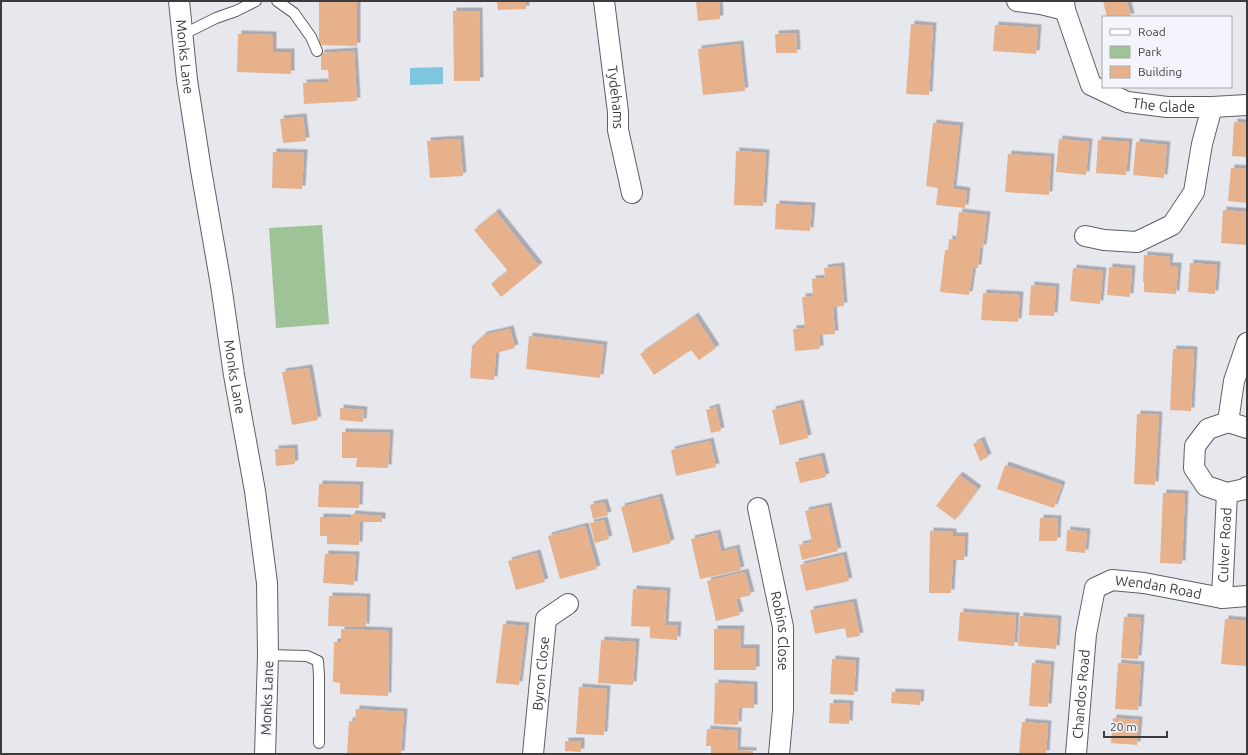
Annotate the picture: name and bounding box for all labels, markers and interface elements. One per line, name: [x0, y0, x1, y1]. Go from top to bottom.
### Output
legend: [1102, 16, 1232, 88]
street label: Monks Lane: [173, 19, 197, 95]
text: Road: [1138, 25, 1166, 38]
text: Park: [1138, 45, 1162, 58]
street label: Tydehams: [604, 65, 626, 129]
text: Building: [1138, 65, 1182, 78]
street label: The Glade: [1131, 95, 1195, 115]
street label: Monks Lane: [221, 339, 249, 415]
street label: Culver Road: [1215, 507, 1234, 583]
street label: Wendan Road: [1114, 572, 1203, 602]
street label: Robins Close: [768, 589, 791, 670]
street label: Byron Close: [529, 635, 552, 711]
street label: Chandos Road: [1069, 649, 1093, 740]
street label: Monks Lane: [258, 660, 276, 736]
scale bar: [1104, 713, 1167, 739]
text: 20 m: [1110, 720, 1137, 733]

